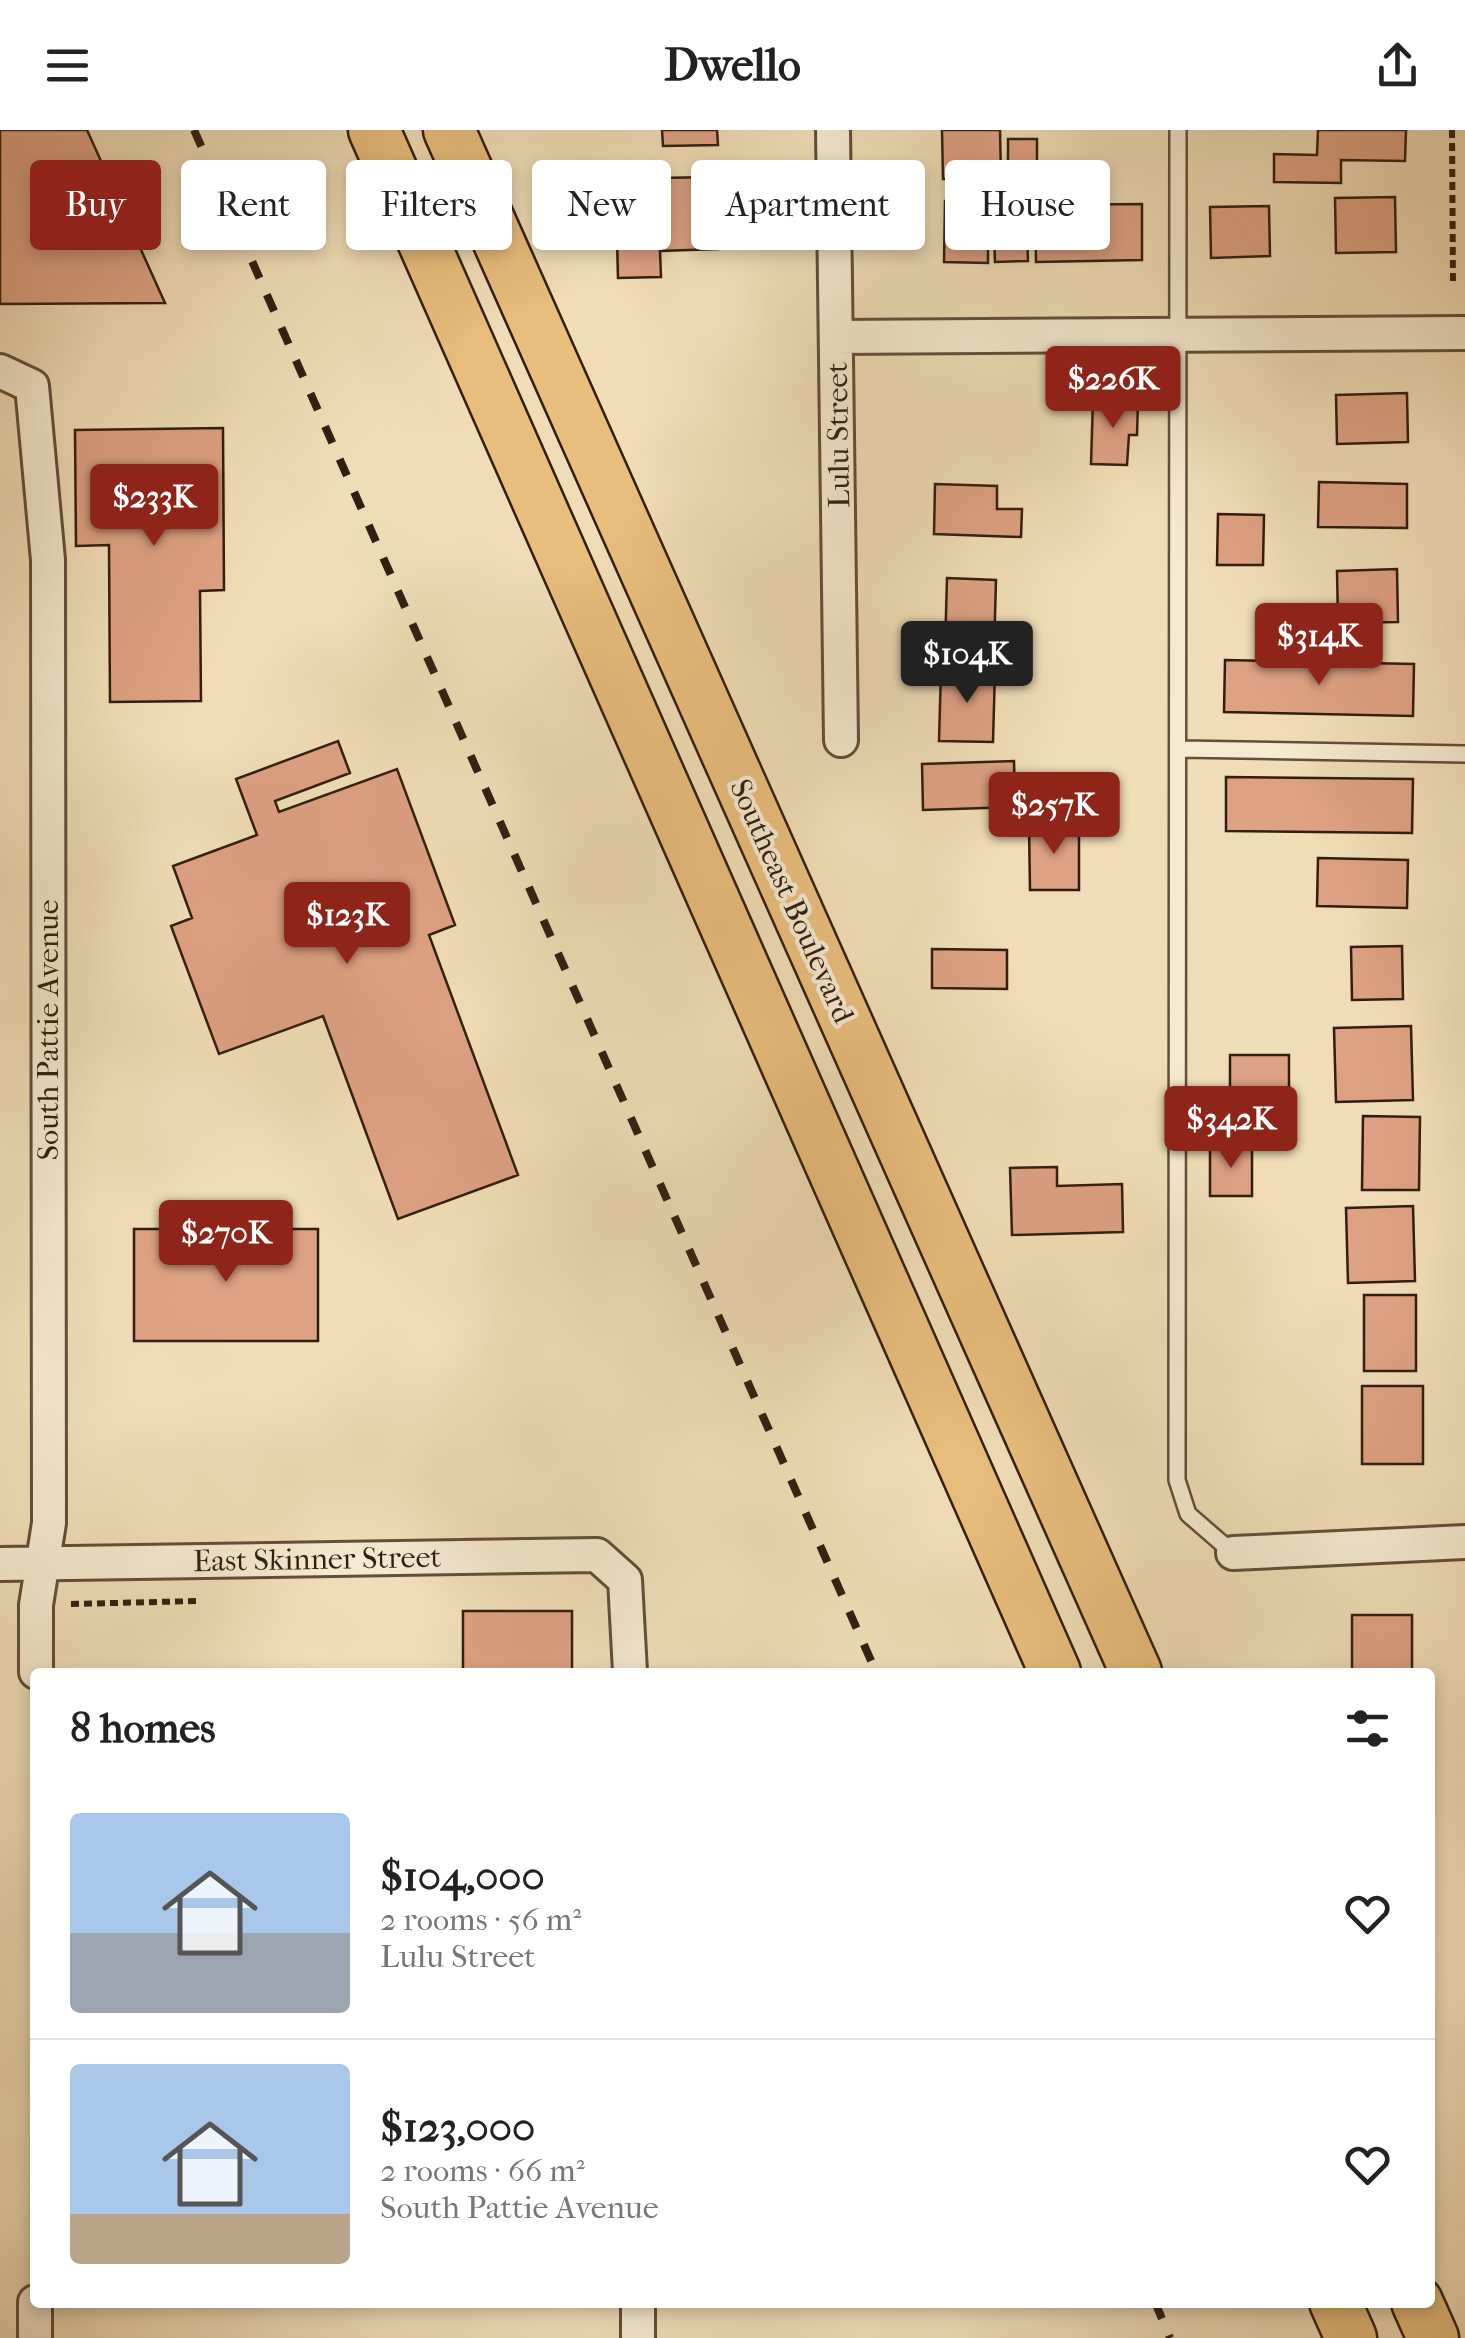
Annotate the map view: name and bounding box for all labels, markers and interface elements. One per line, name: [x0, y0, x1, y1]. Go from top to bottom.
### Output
icon: menu: [40, 38, 95, 93]
icon: share: [1370, 38, 1425, 93]
text: Dwello: [664, 39, 801, 92]
chip: Buy: [30, 160, 161, 250]
chip: Rent: [181, 160, 326, 250]
chip: Filters: [346, 160, 512, 250]
chip: New: [532, 160, 671, 250]
chip: Apartment: [691, 160, 925, 250]
chip: House: [945, 160, 1110, 250]
pin: $226K: [1043, 346, 1183, 431]
text: $226K: [1067, 360, 1159, 397]
street label: Lulu Street: [820, 362, 857, 508]
pin: $233K: [84, 464, 224, 549]
text: $233K: [112, 478, 196, 515]
pin: $314K: [1249, 603, 1389, 688]
text: $314K: [1277, 617, 1361, 654]
pin: $104K: [897, 621, 1037, 706]
text: $104K: [923, 635, 1011, 672]
pin: $257K: [984, 772, 1124, 857]
street label: Southeast Boulevard: [722, 774, 861, 1029]
text: $257K: [1011, 786, 1097, 823]
pin: $123K: [277, 882, 417, 967]
text: $123K: [306, 896, 388, 933]
street label: South Pattie Avenue: [31, 899, 66, 1161]
pin: $342K: [1161, 1086, 1301, 1171]
text: $342K: [1186, 1100, 1276, 1137]
pin: $270K: [156, 1200, 296, 1285]
text: $270K: [181, 1214, 271, 1251]
street label: East Skinner Street: [193, 1540, 442, 1579]
icon: filters: [1340, 1701, 1395, 1756]
text: 8 homes: [70, 1704, 216, 1753]
text: $104,000: [380, 1852, 545, 1901]
icon: home: [150, 1853, 270, 1973]
icon: heart: [1340, 1886, 1395, 1941]
text: 2 rooms · 56 m²: [380, 1901, 581, 1938]
text: Lulu Street: [380, 1938, 535, 1975]
text: $123,000: [380, 2103, 535, 2152]
icon: home: [150, 2104, 270, 2224]
icon: heart: [1340, 2137, 1395, 2192]
text: 2 rooms · 66 m²: [380, 2152, 585, 2189]
text: South Pattie Avenue: [380, 2189, 659, 2226]

